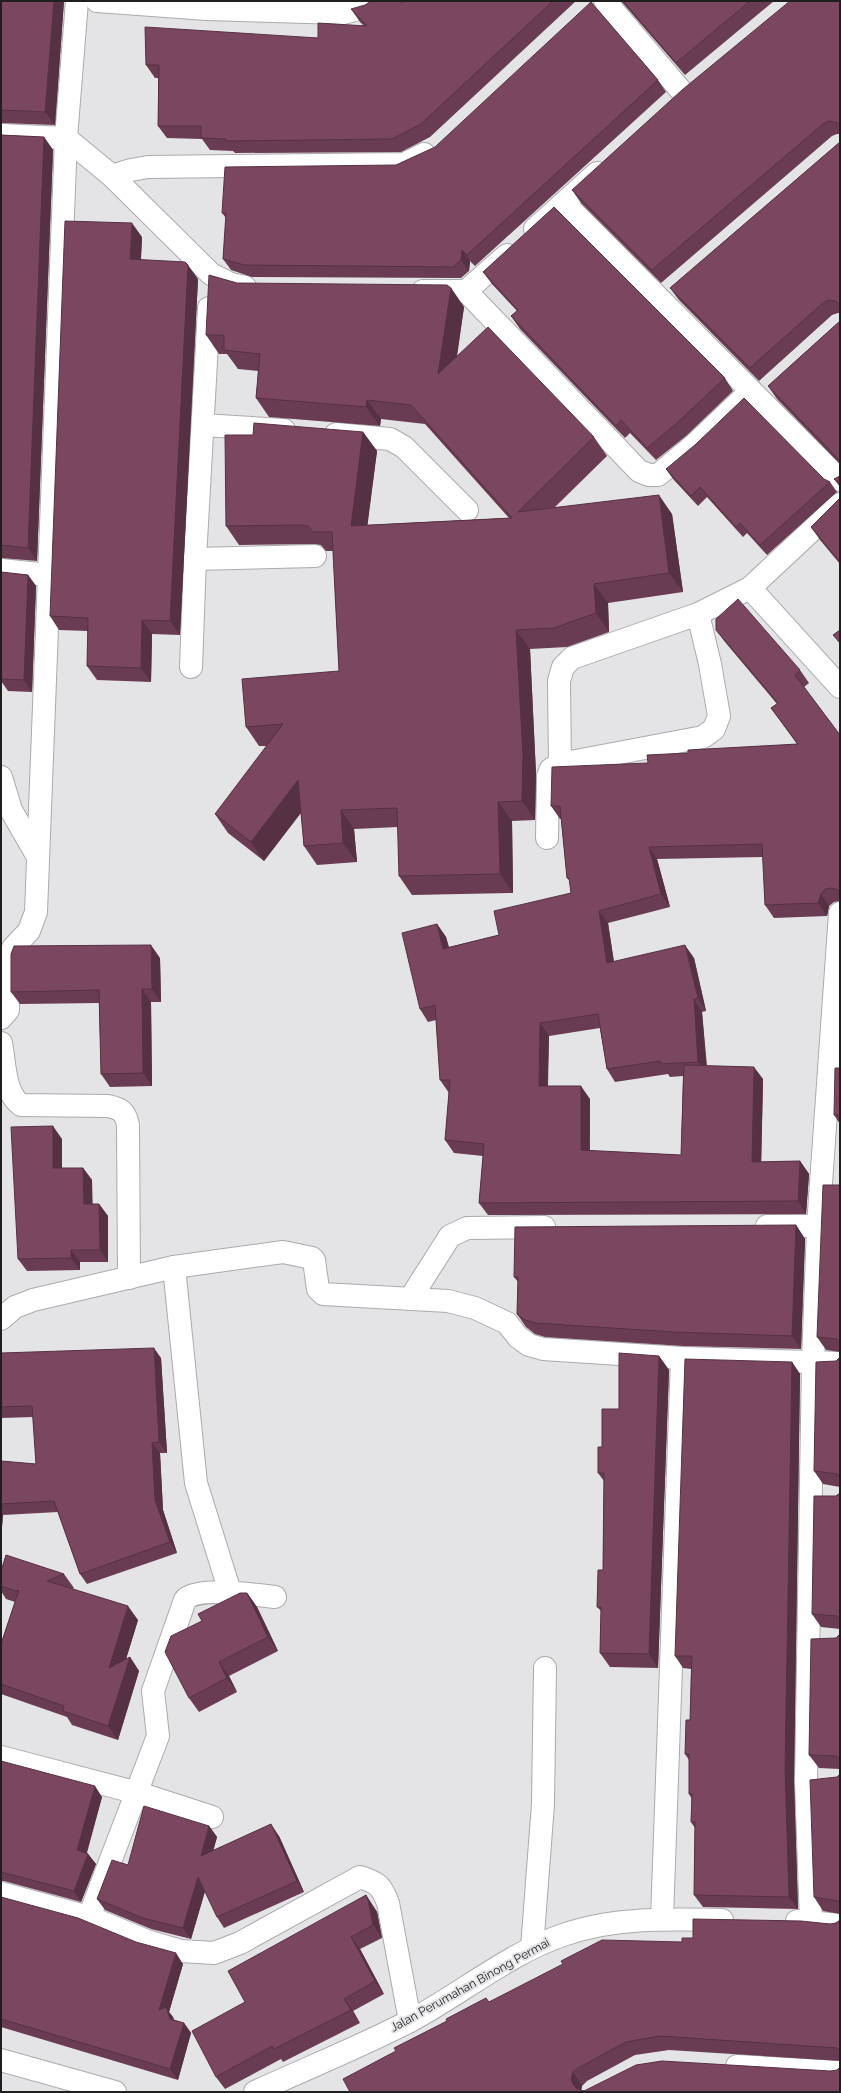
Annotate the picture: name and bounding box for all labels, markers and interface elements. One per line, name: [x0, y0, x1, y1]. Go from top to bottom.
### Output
street label: Jalan Perumahan Binong Permai: [388, 1935, 552, 2035]

